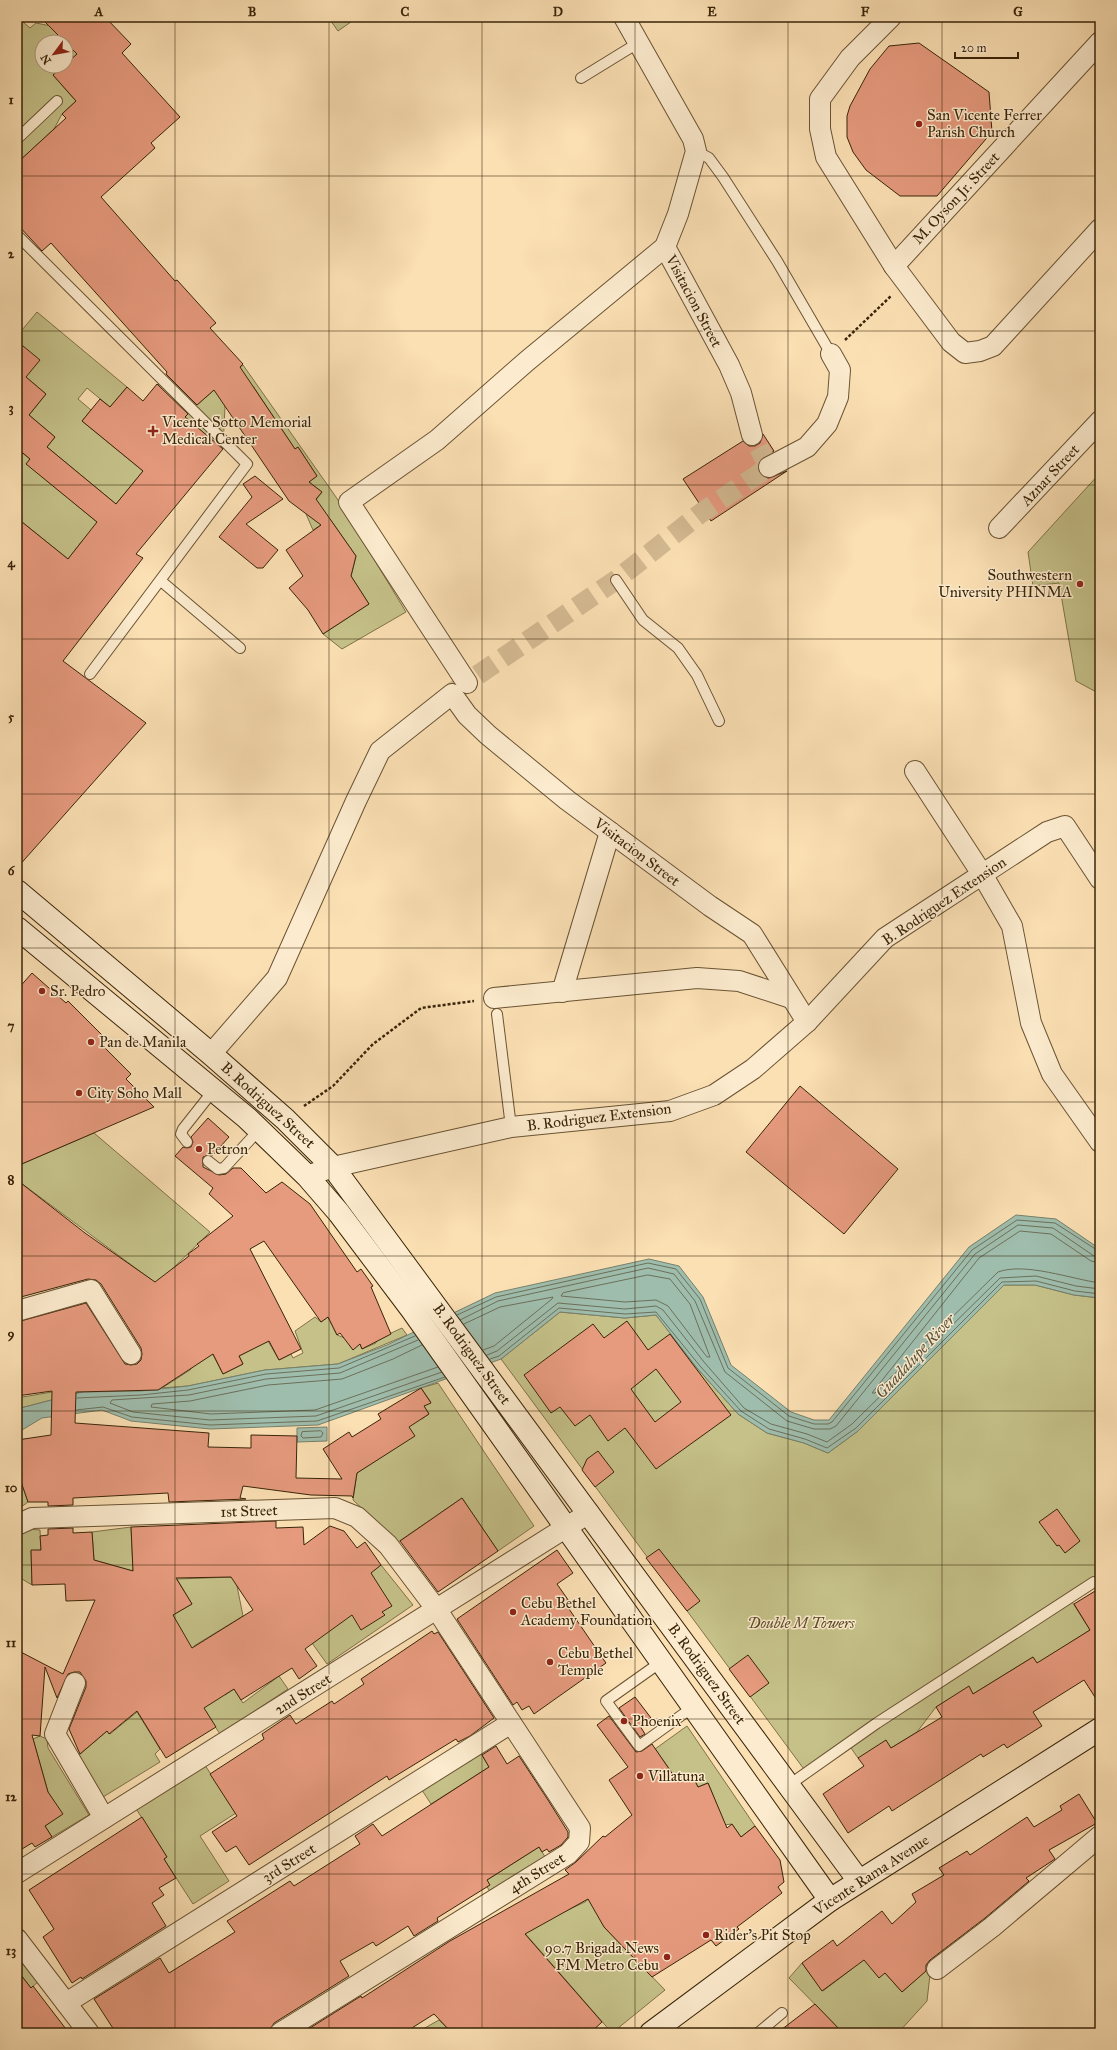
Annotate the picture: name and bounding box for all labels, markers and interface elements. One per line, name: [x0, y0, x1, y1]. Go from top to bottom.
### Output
text: A: [94, 4, 104, 20]
text: B: [248, 4, 257, 20]
text: C: [401, 4, 410, 20]
text: D: [553, 4, 563, 20]
text: E: [707, 4, 717, 20]
text: F: [861, 4, 870, 20]
text: G: [1013, 4, 1023, 20]
north arrow: [34, 34, 74, 74]
scale bar: [955, 34, 1018, 60]
text: 20 m: [961, 41, 987, 55]
text: N: [38, 51, 54, 66]
text: 1: [8, 92, 14, 108]
place label: San Vicente Ferrer Parish Church: [927, 106, 1042, 141]
marker: San Vicente Ferrer Parish Church: [914, 119, 924, 129]
street label: M. Oyson Jr. Street: [909, 148, 1004, 248]
text: 2: [8, 246, 15, 262]
street label: Visitacion Street: [662, 251, 726, 351]
text: 3: [8, 400, 14, 416]
place label: Vicente Sotto Memorial Medical Center: [161, 413, 313, 448]
marker: Vicente Sotto Memorial Medical Center: [147, 425, 159, 437]
street label: Aznar Street: [1016, 440, 1084, 510]
text: 4: [7, 555, 15, 571]
place label: Southwestern University PHINMA: [938, 566, 1072, 601]
marker: Southwestern University PHINMA: [1075, 579, 1085, 589]
text: 5: [8, 709, 15, 725]
street label: Visitacion Street: [590, 813, 684, 890]
street label: B. Rodriguez Extension: [879, 853, 1009, 949]
text: 6: [8, 863, 16, 879]
place label: Sr. Pedro: [50, 982, 106, 1000]
marker: Sr. Pedro: [37, 986, 47, 996]
text: 7: [8, 1018, 15, 1034]
place label: Pan de Manila: [99, 1033, 187, 1051]
marker: Pan de Manila: [86, 1037, 96, 1047]
street label: B. Rodriguez Street: [217, 1058, 319, 1152]
place label: City Soho Mall: [87, 1084, 183, 1102]
marker: City Soho Mall: [74, 1088, 84, 1098]
street label: B. Rodriguez Extension: [526, 1099, 672, 1135]
place label: Petron: [207, 1140, 248, 1158]
marker: Petron: [194, 1144, 204, 1154]
text: 8: [8, 1172, 15, 1188]
street label: B. Rodriguez Street: [429, 1300, 515, 1409]
water label: Guadalupe River: [871, 1309, 961, 1403]
text: 9: [8, 1326, 15, 1342]
text: 10: [5, 1480, 18, 1496]
street label: 1st Street: [220, 1501, 279, 1521]
place label: Cebu Bethel Academy Foundation: [520, 1594, 652, 1629]
marker: Cebu Bethel Academy Foundation: [508, 1607, 518, 1617]
park label: Double M Towers: [748, 1614, 855, 1632]
street label: B. Rodriguez Street: [664, 1620, 750, 1729]
text: 11: [6, 1635, 16, 1651]
place label: Cebu Bethel Temple: [558, 1644, 634, 1679]
marker: Cebu Bethel Temple: [545, 1657, 555, 1667]
street label: 2nd Street: [271, 1669, 335, 1718]
place label: Phoenix: [632, 1712, 682, 1730]
marker: Phoenix: [619, 1716, 629, 1726]
place label: Villatuna: [647, 1767, 705, 1785]
marker: Villatuna: [635, 1771, 645, 1781]
text: 12: [5, 1789, 17, 1805]
street label: Vicente Rama Avenue: [809, 1831, 932, 1920]
street label: 3rd Street: [259, 1839, 320, 1886]
street label: 4th Street: [506, 1848, 569, 1897]
place label: Rider's Pit Stop: [714, 1926, 811, 1944]
marker: Rider's Pit Stop: [701, 1930, 711, 1940]
place label: 90.7 Brigada News FM Metro Cebu: [545, 1939, 659, 1974]
text: 13: [6, 1943, 16, 1959]
marker: 90.7 Brigada News FM Metro Cebu: [662, 1952, 672, 1962]

